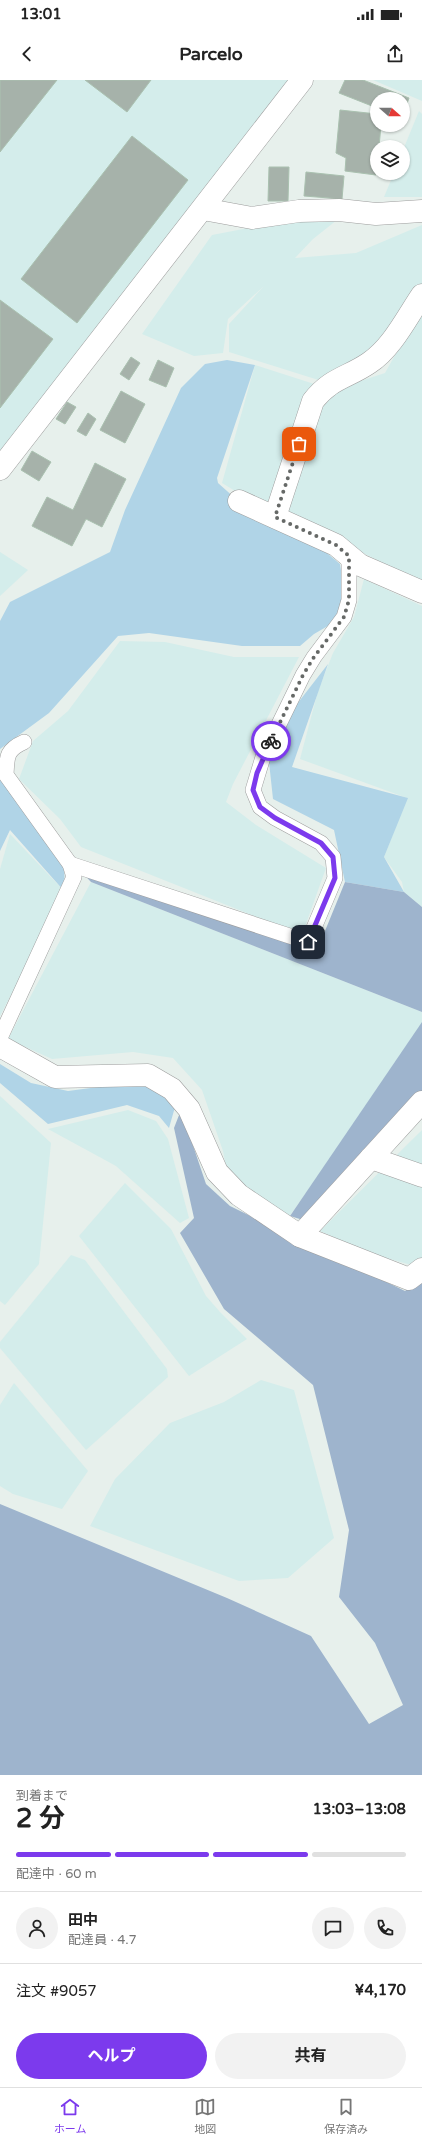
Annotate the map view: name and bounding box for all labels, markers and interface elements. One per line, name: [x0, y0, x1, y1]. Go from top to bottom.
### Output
text: 13:01: [20, 5, 62, 23]
icon: back: [16, 43, 38, 65]
text: Parcelo: [179, 43, 243, 65]
icon: share: [384, 43, 406, 65]
north arrow: [370, 92, 410, 132]
map controls: [370, 92, 410, 180]
button: layers: [370, 140, 410, 180]
pin: [282, 427, 316, 461]
icon: bag: [288, 433, 310, 455]
courier: [251, 721, 291, 761]
icon: bike: [260, 730, 282, 752]
pin: [291, 925, 325, 959]
icon: home: [297, 931, 319, 953]
text: 到着まで: [16, 1788, 68, 1804]
text: 13:03–13:08: [313, 1800, 406, 1818]
text: 2 分: [16, 1803, 65, 1834]
text: 配達中 · 60 m: [16, 1866, 97, 1882]
button: person: [16, 1907, 58, 1949]
button: chat: [312, 1907, 354, 1949]
button: phone: [364, 1907, 406, 1949]
text: 田中: [68, 1911, 98, 1929]
text: 配達員 · 4.7: [68, 1932, 137, 1948]
text: ¥4,170: [355, 1981, 406, 1999]
text: 注文 #9057: [16, 1982, 97, 2000]
button: ヘルプ: [16, 2033, 207, 2079]
button: 共有: [215, 2033, 406, 2079]
tab: ホーム: [54, 2096, 87, 2136]
tab: 地図: [194, 2096, 216, 2136]
tab: 保存済み: [324, 2096, 368, 2136]

